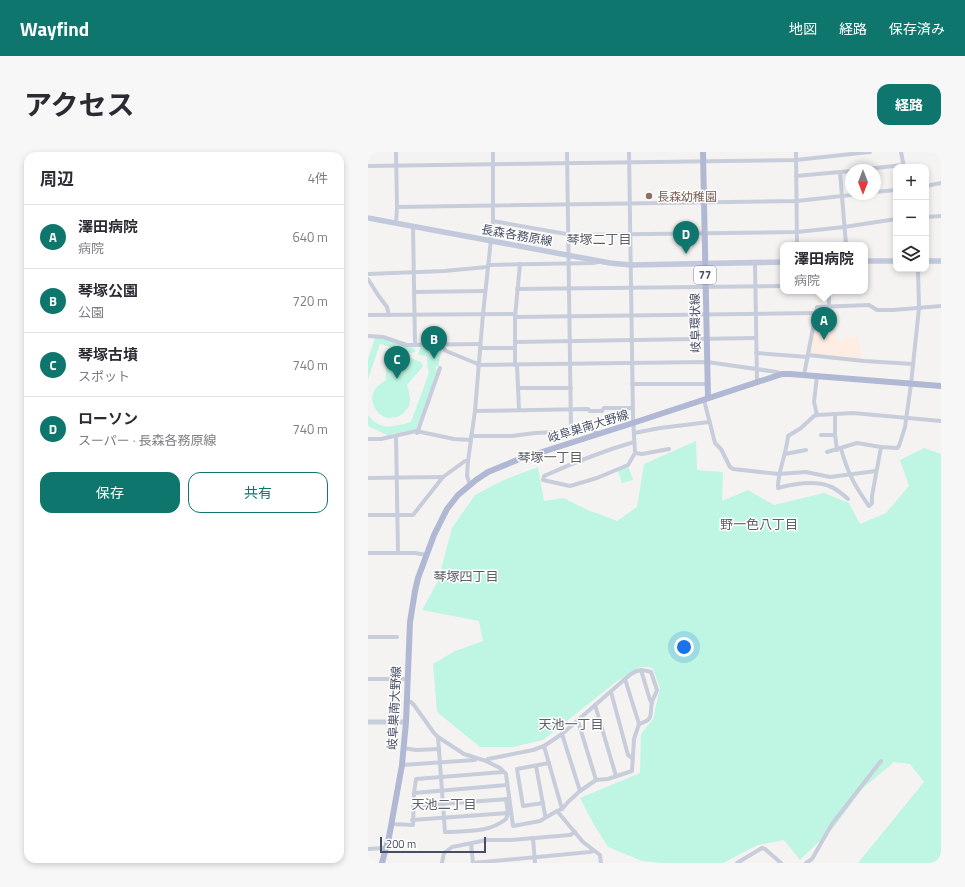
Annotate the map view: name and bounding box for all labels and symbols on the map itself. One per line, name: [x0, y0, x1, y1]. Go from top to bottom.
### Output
north arrow: [845, 164, 881, 200]
place label: 長森幼稚園: [657, 187, 717, 206]
marker: 長森幼稚園: [644, 191, 654, 201]
street label: 長森各務原線: [480, 219, 554, 251]
pin: D: [673, 221, 699, 254]
district label: 琴塚二丁目: [566, 229, 632, 249]
road number: 77: [694, 266, 716, 284]
street label: 岐阜環状線: [685, 293, 705, 353]
pin: A: [811, 307, 837, 340]
pin: B: [421, 326, 447, 359]
pin: C: [384, 346, 410, 379]
street label: 岐阜巣南大野線: [545, 405, 631, 447]
district label: 琴塚一丁目: [517, 447, 583, 467]
district label: 野一色八丁目: [720, 514, 798, 534]
district label: 琴塚四丁目: [433, 566, 499, 586]
your location: [674, 637, 694, 657]
street label: 岐阜巣南大野線: [382, 666, 406, 750]
district label: 天池一丁目: [538, 714, 604, 734]
district label: 天池二丁目: [411, 794, 477, 814]
scale bar: [380, 835, 486, 854]

